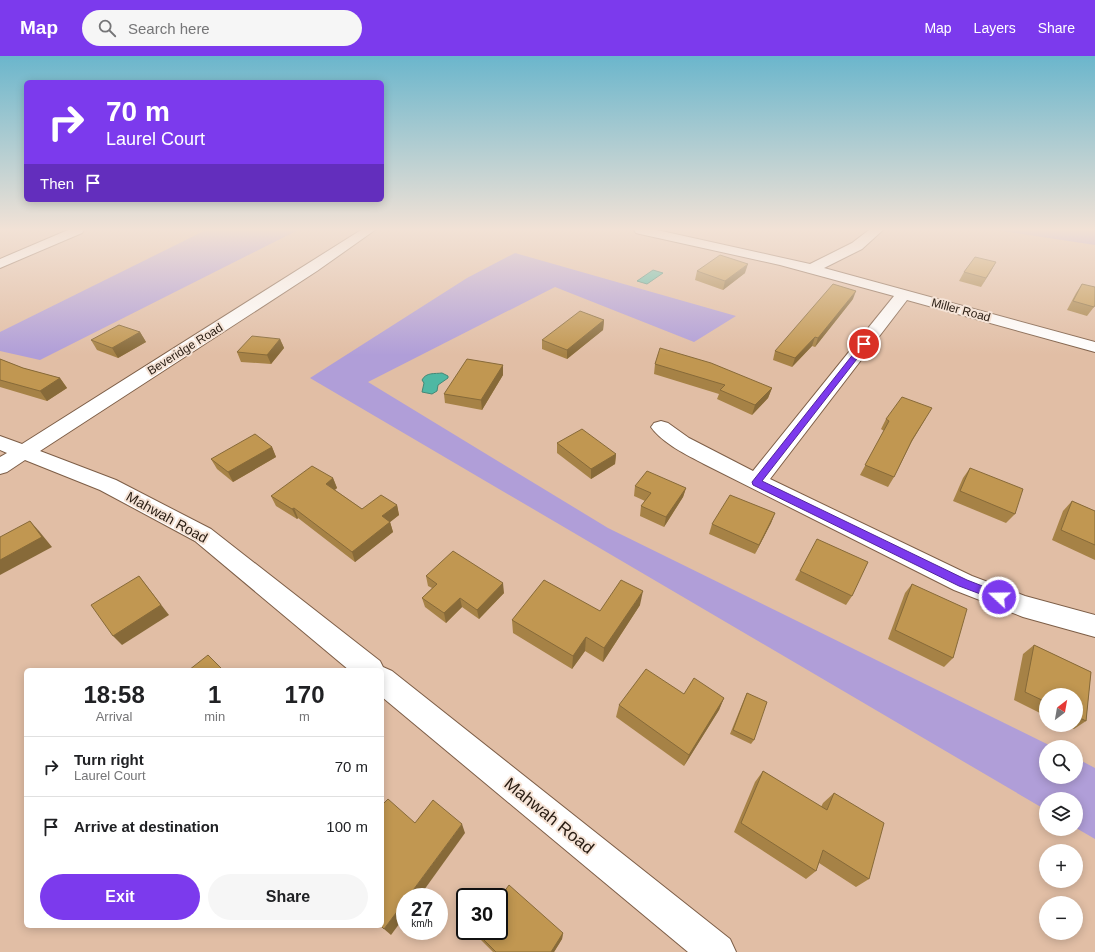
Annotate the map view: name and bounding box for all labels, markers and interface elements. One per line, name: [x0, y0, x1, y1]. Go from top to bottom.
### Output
search box: [82, 10, 362, 46]
text: Map: [20, 17, 58, 38]
icon: search: [96, 17, 118, 39]
text: Search here: [128, 20, 210, 37]
text: Map: [924, 20, 952, 36]
text: Layers: [974, 20, 1016, 36]
text: Share: [1038, 20, 1075, 36]
icon: right: [40, 96, 92, 148]
text: 70 m: [106, 96, 170, 127]
text: Laurel Court: [106, 129, 205, 149]
icon: arrive: [82, 172, 104, 194]
text: Then: [40, 175, 74, 192]
street label: Miller Road: [930, 295, 992, 325]
street label: Beveridge Road: [145, 320, 225, 378]
pin: [847, 327, 881, 361]
icon: arrive: [853, 333, 875, 355]
street label: Mahwah Road: [124, 488, 210, 546]
position arrow: [978, 576, 1020, 618]
text: 18:58: [83, 681, 145, 708]
text: 1: [208, 681, 221, 708]
text: 170: [285, 681, 325, 708]
north arrow: [1039, 688, 1083, 732]
map controls: [1039, 688, 1083, 940]
text: Arrival: [96, 709, 133, 724]
text: min: [204, 709, 225, 724]
text: m: [299, 709, 310, 724]
button: search: [1039, 740, 1083, 784]
text: Turn right: [74, 751, 144, 768]
icon: right: [40, 756, 62, 778]
text: 70 m: [335, 758, 368, 775]
text: Laurel Court: [74, 768, 146, 783]
street label: Mahwah Road: [500, 774, 598, 858]
button: layers: [1039, 792, 1083, 836]
icon: arrive: [40, 816, 62, 838]
text: Arrive at destination: [74, 818, 219, 835]
text: 100 m: [326, 818, 368, 835]
button: +: [1039, 844, 1083, 888]
button: Exit: [40, 874, 200, 920]
button: Share: [208, 874, 368, 920]
speed limit sign: 30: [456, 888, 508, 940]
button: −: [1039, 896, 1083, 940]
text: 27: [411, 898, 433, 920]
text: km/h: [411, 918, 433, 929]

